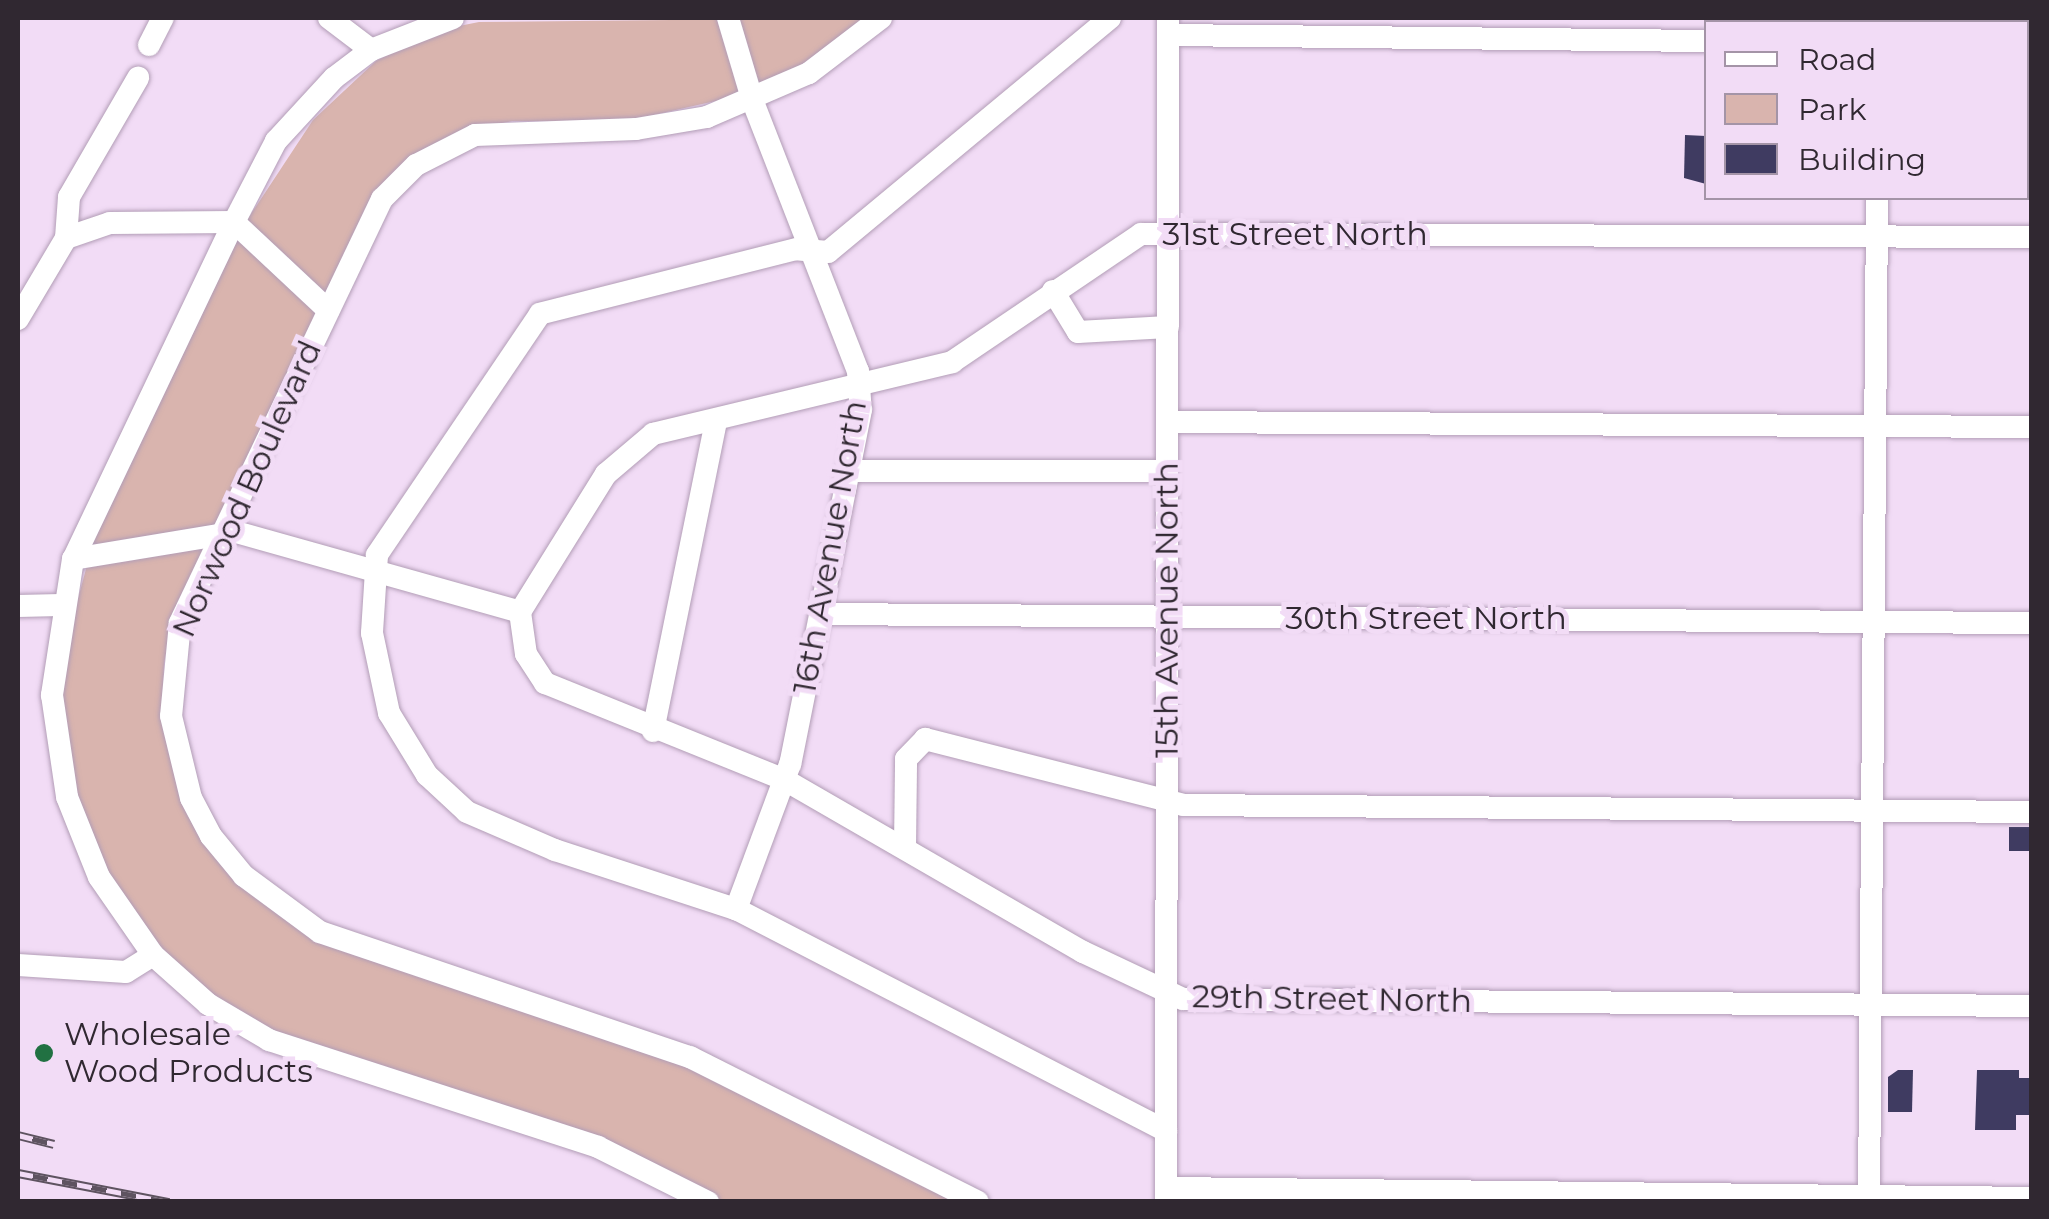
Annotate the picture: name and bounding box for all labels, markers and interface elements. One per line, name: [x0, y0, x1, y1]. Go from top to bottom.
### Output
legend: [1704, 20, 2029, 200]
text: Road: [1798, 41, 1876, 78]
text: Park: [1798, 91, 1867, 128]
text: Building: [1798, 141, 1926, 178]
street label: 31st Street North: [1162, 215, 1428, 253]
street label: Norwood Boulevard: [164, 335, 330, 643]
street label: 16th Avenue North: [785, 397, 875, 697]
street label: 15th Avenue North: [1148, 462, 1186, 758]
street label: 30th Street North: [1285, 599, 1567, 637]
street label: 29th Street North: [1192, 977, 1472, 1021]
place label: Wholesale Wood Products: [64, 1016, 313, 1091]
marker: Wholesale Wood Products: [33, 1042, 55, 1064]

